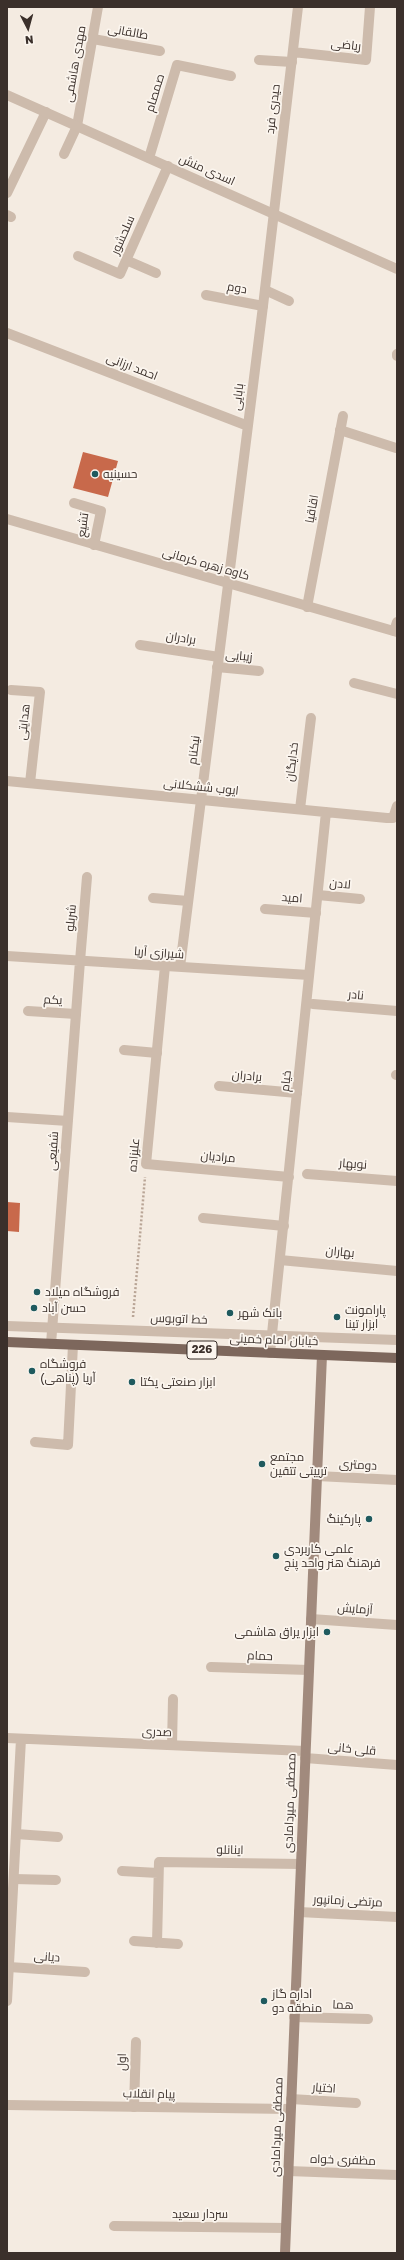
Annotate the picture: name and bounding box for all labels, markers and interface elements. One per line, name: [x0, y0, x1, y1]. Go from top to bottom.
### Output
north arrow: [8, 8, 48, 48]
street label: طالقانی: [107, 21, 149, 43]
street label: مهدی هاشمی: [61, 25, 89, 103]
text: N: [24, 34, 34, 47]
street label: ریاضی: [330, 36, 362, 54]
street label: صمصام: [142, 72, 168, 114]
street label: حیدری فرد: [263, 83, 283, 135]
street label: اسدی منش: [177, 151, 237, 189]
street label: سلحشور: [108, 213, 138, 257]
street label: دوم: [226, 279, 248, 297]
street label: احمد ارزانی: [104, 351, 160, 383]
street label: بابایی: [229, 383, 247, 411]
place label: حسینیه: [103, 467, 137, 481]
marker: حسینیه: [90, 469, 100, 479]
street label: اقاقیا: [302, 494, 322, 524]
street label: تشیع: [74, 512, 92, 538]
street label: کاوه زهره کرمانی: [161, 545, 251, 583]
street label: برادران: [165, 629, 197, 647]
street label: زیبایی: [225, 648, 253, 664]
street label: هدایتی: [15, 703, 33, 741]
street label: نیکنام: [185, 735, 203, 765]
street label: خدایگان: [282, 741, 302, 783]
street label: ایوب ششکلانی: [163, 776, 239, 798]
street label: لادن: [329, 876, 351, 892]
street label: امید: [281, 890, 303, 906]
street label: شربلو: [63, 904, 79, 932]
street label: شیرازی آریا: [133, 944, 185, 962]
street label: نادر: [348, 987, 364, 1003]
street label: یکم: [43, 992, 63, 1008]
street label: برادران: [231, 1068, 263, 1084]
street label: خیام: [278, 1070, 294, 1092]
street label: شفیعی: [44, 1131, 62, 1171]
street label: علیزاده: [125, 1137, 143, 1173]
street label: مرادیان: [200, 1148, 236, 1166]
street label: نوبهار: [339, 1156, 367, 1172]
street label: بهاران: [325, 1244, 355, 1260]
place label: فروشگاه میلاد: [45, 1285, 119, 1299]
marker: فروشگاه میلاد: [32, 1287, 42, 1297]
place label: حسن آباد: [42, 1301, 86, 1315]
marker: حسن آباد: [29, 1303, 39, 1313]
place label: پارامونت ابزار تینا: [345, 1303, 386, 1331]
place label: بانک شهر: [238, 1306, 282, 1320]
marker: بانک شهر: [225, 1308, 235, 1318]
street label: خط اتوبوس: [150, 1311, 208, 1327]
marker: پارامونت ابزار تینا: [332, 1312, 342, 1322]
street label: خیابان امام خمینی: [229, 1331, 319, 1349]
road number: 226: [187, 1341, 217, 1359]
place label: فروشگاه آریا (پناهی): [40, 1357, 96, 1385]
marker: فروشگاه آریا (پناهی): [27, 1366, 37, 1376]
place label: ابزار صنعتی یکتا: [140, 1375, 216, 1389]
marker: ابزار صنعتی یکتا: [127, 1377, 137, 1387]
place label: مجتمع ترییتی تتقین: [270, 1450, 327, 1478]
street label: دومتری: [339, 1457, 377, 1473]
marker: مجتمع ترییتی تتقین: [257, 1459, 267, 1469]
place label: پارکینگ: [327, 1512, 361, 1526]
marker: پارکینگ: [364, 1514, 374, 1524]
place label: علمی کاربردی فرهنگ هنر واحد پنج: [284, 1542, 381, 1570]
marker: علمی کاربردی فرهنگ هنر واحد پنج: [271, 1551, 281, 1561]
street label: آزمایش: [337, 1601, 373, 1617]
place label: ابزار یراق هاشمی: [234, 1625, 319, 1639]
marker: ابزار یراق هاشمی: [322, 1627, 332, 1637]
street label: حمام: [247, 1648, 273, 1664]
street label: صدری: [142, 1724, 172, 1740]
street label: قلی خانی: [327, 1740, 377, 1758]
street label: مصطفی میردامادی: [281, 1753, 299, 1853]
street label: اینانلو: [216, 1843, 244, 1857]
street label: مرتضی زمانپور: [313, 1892, 383, 1910]
street label: دیانی: [33, 1949, 61, 1965]
place label: اداره گاز منطقه دو: [272, 1987, 322, 2015]
marker: اداره گاز منطقه دو: [259, 1996, 269, 2006]
street label: هما: [332, 1997, 354, 2013]
street label: اول: [115, 2053, 129, 2071]
street label: مصطفی میردامادی: [268, 2077, 286, 2177]
street label: اختیار: [312, 2080, 336, 2096]
street label: پیام انقلاب: [123, 2086, 175, 2102]
street label: مظفری خواه: [310, 2152, 376, 2168]
street label: سردار سعید: [172, 2207, 228, 2221]

